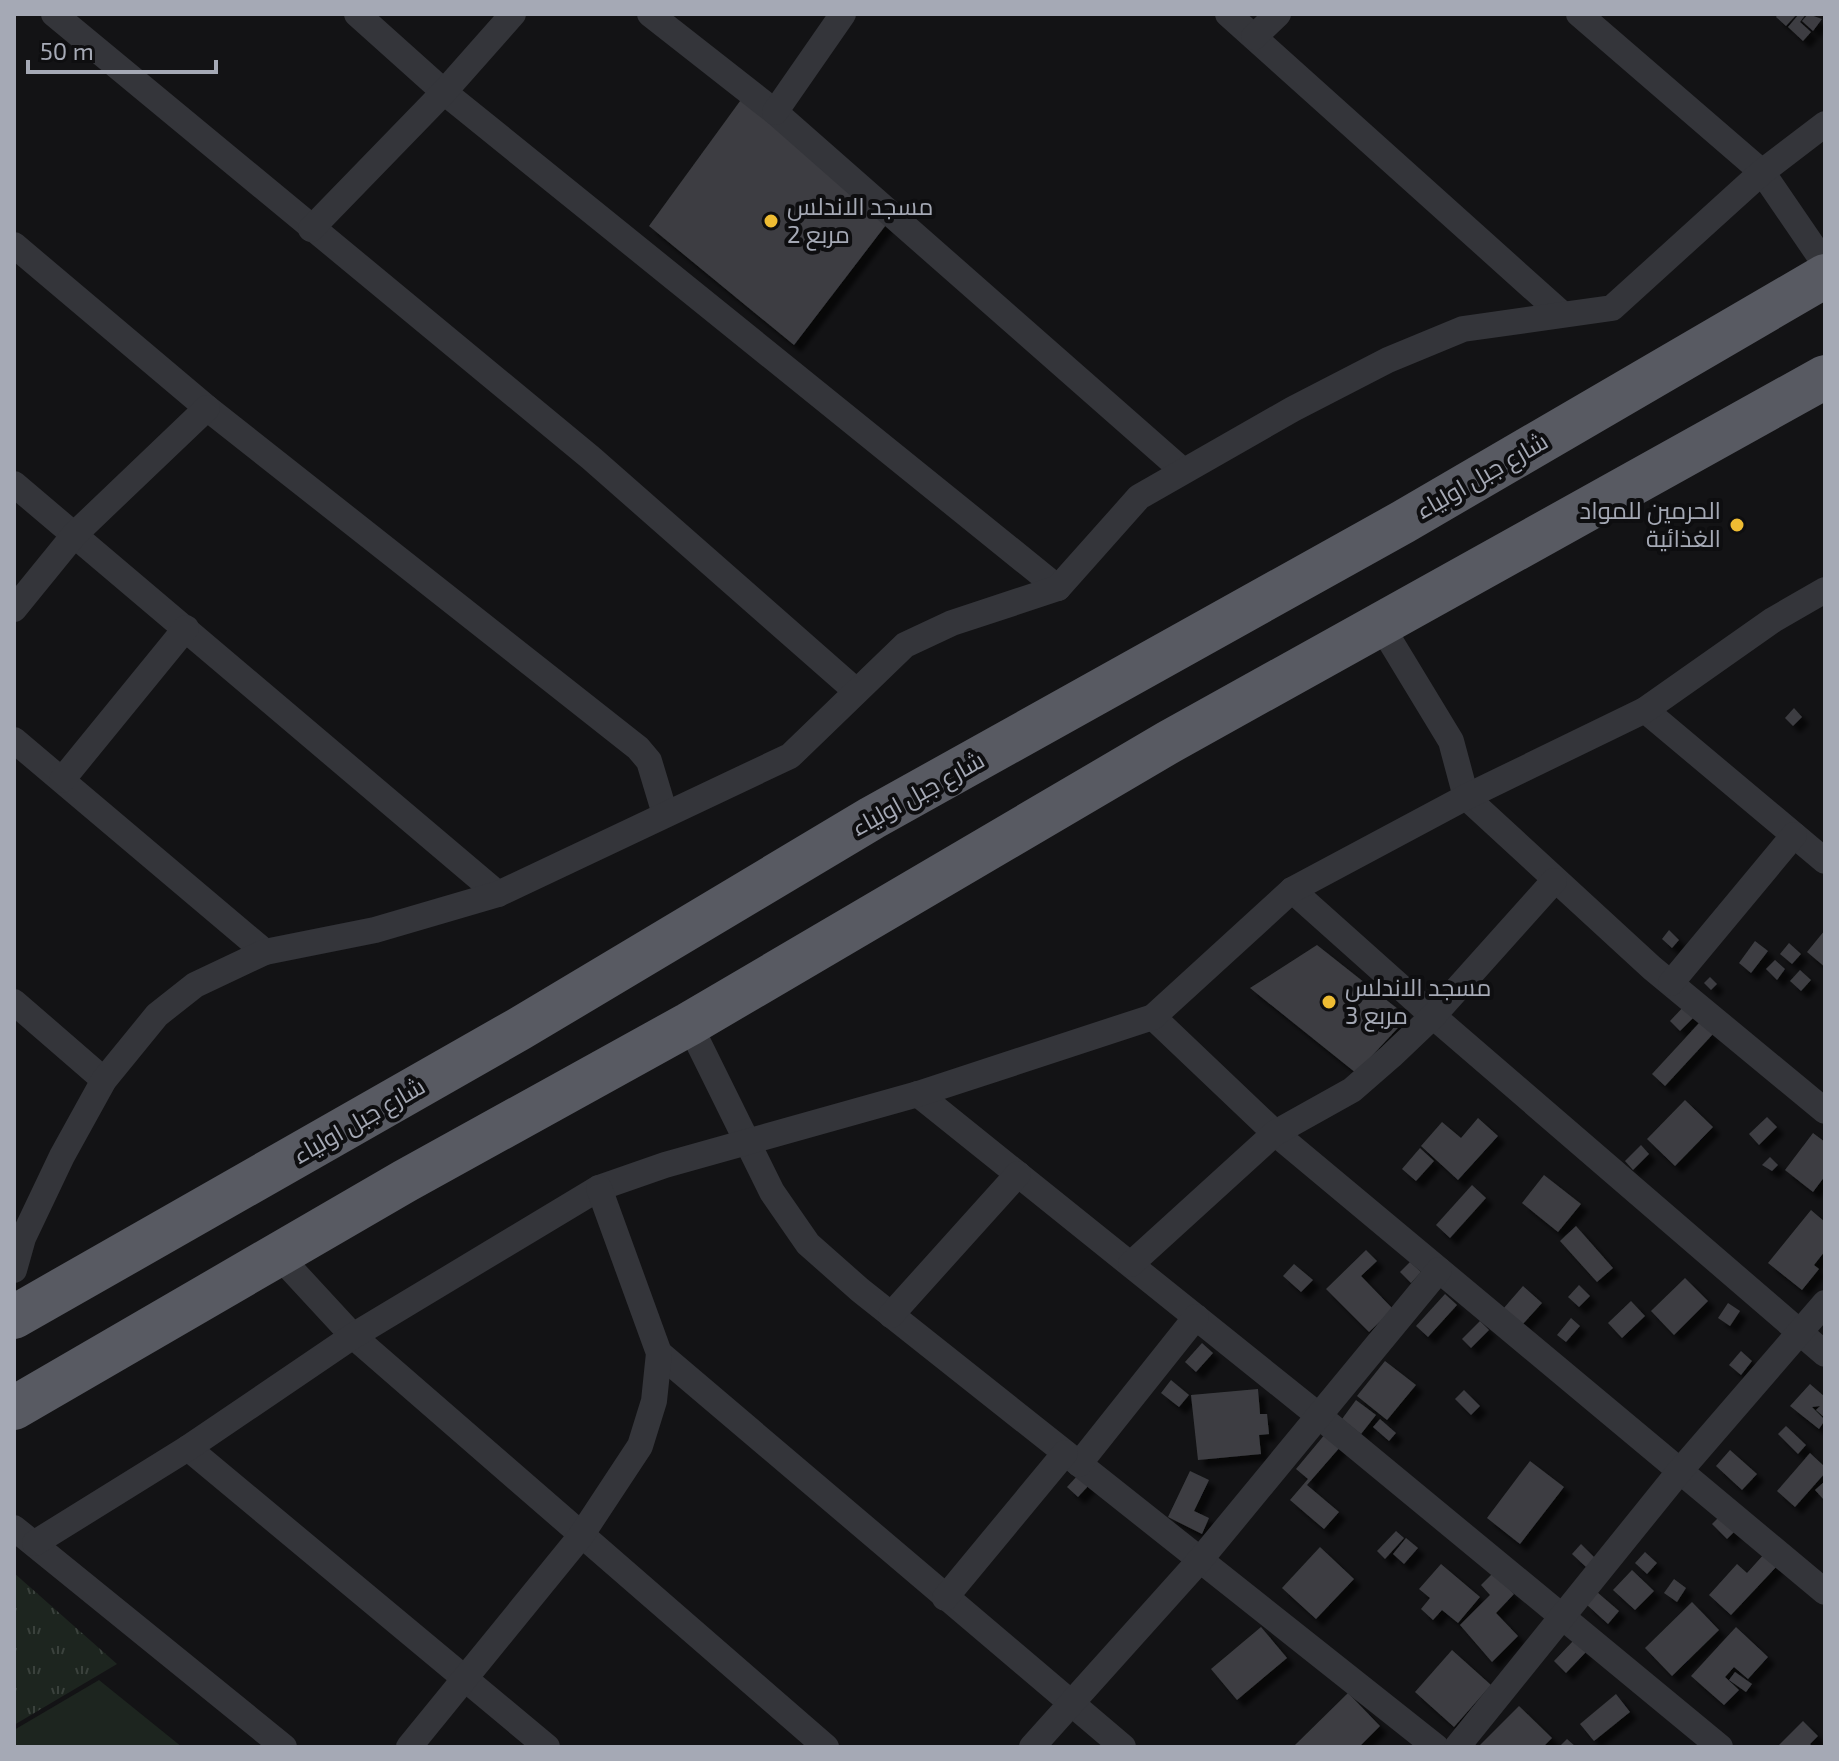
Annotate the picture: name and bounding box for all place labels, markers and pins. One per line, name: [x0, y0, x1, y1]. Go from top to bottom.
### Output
place label: مسجد الاندلس مربع 2: [787, 191, 933, 251]
marker: مسجد الاندلس مربع 2: [762, 212, 780, 230]
place label: الحرمين للمواد الغذائية: [1580, 495, 1721, 552]
marker: الحرمين للمواد الغذائية: [1728, 516, 1746, 534]
place label: مسجد الاندلس مربع 3: [1345, 972, 1491, 1032]
marker: مسجد الاندلس مربع 3: [1320, 993, 1338, 1011]

